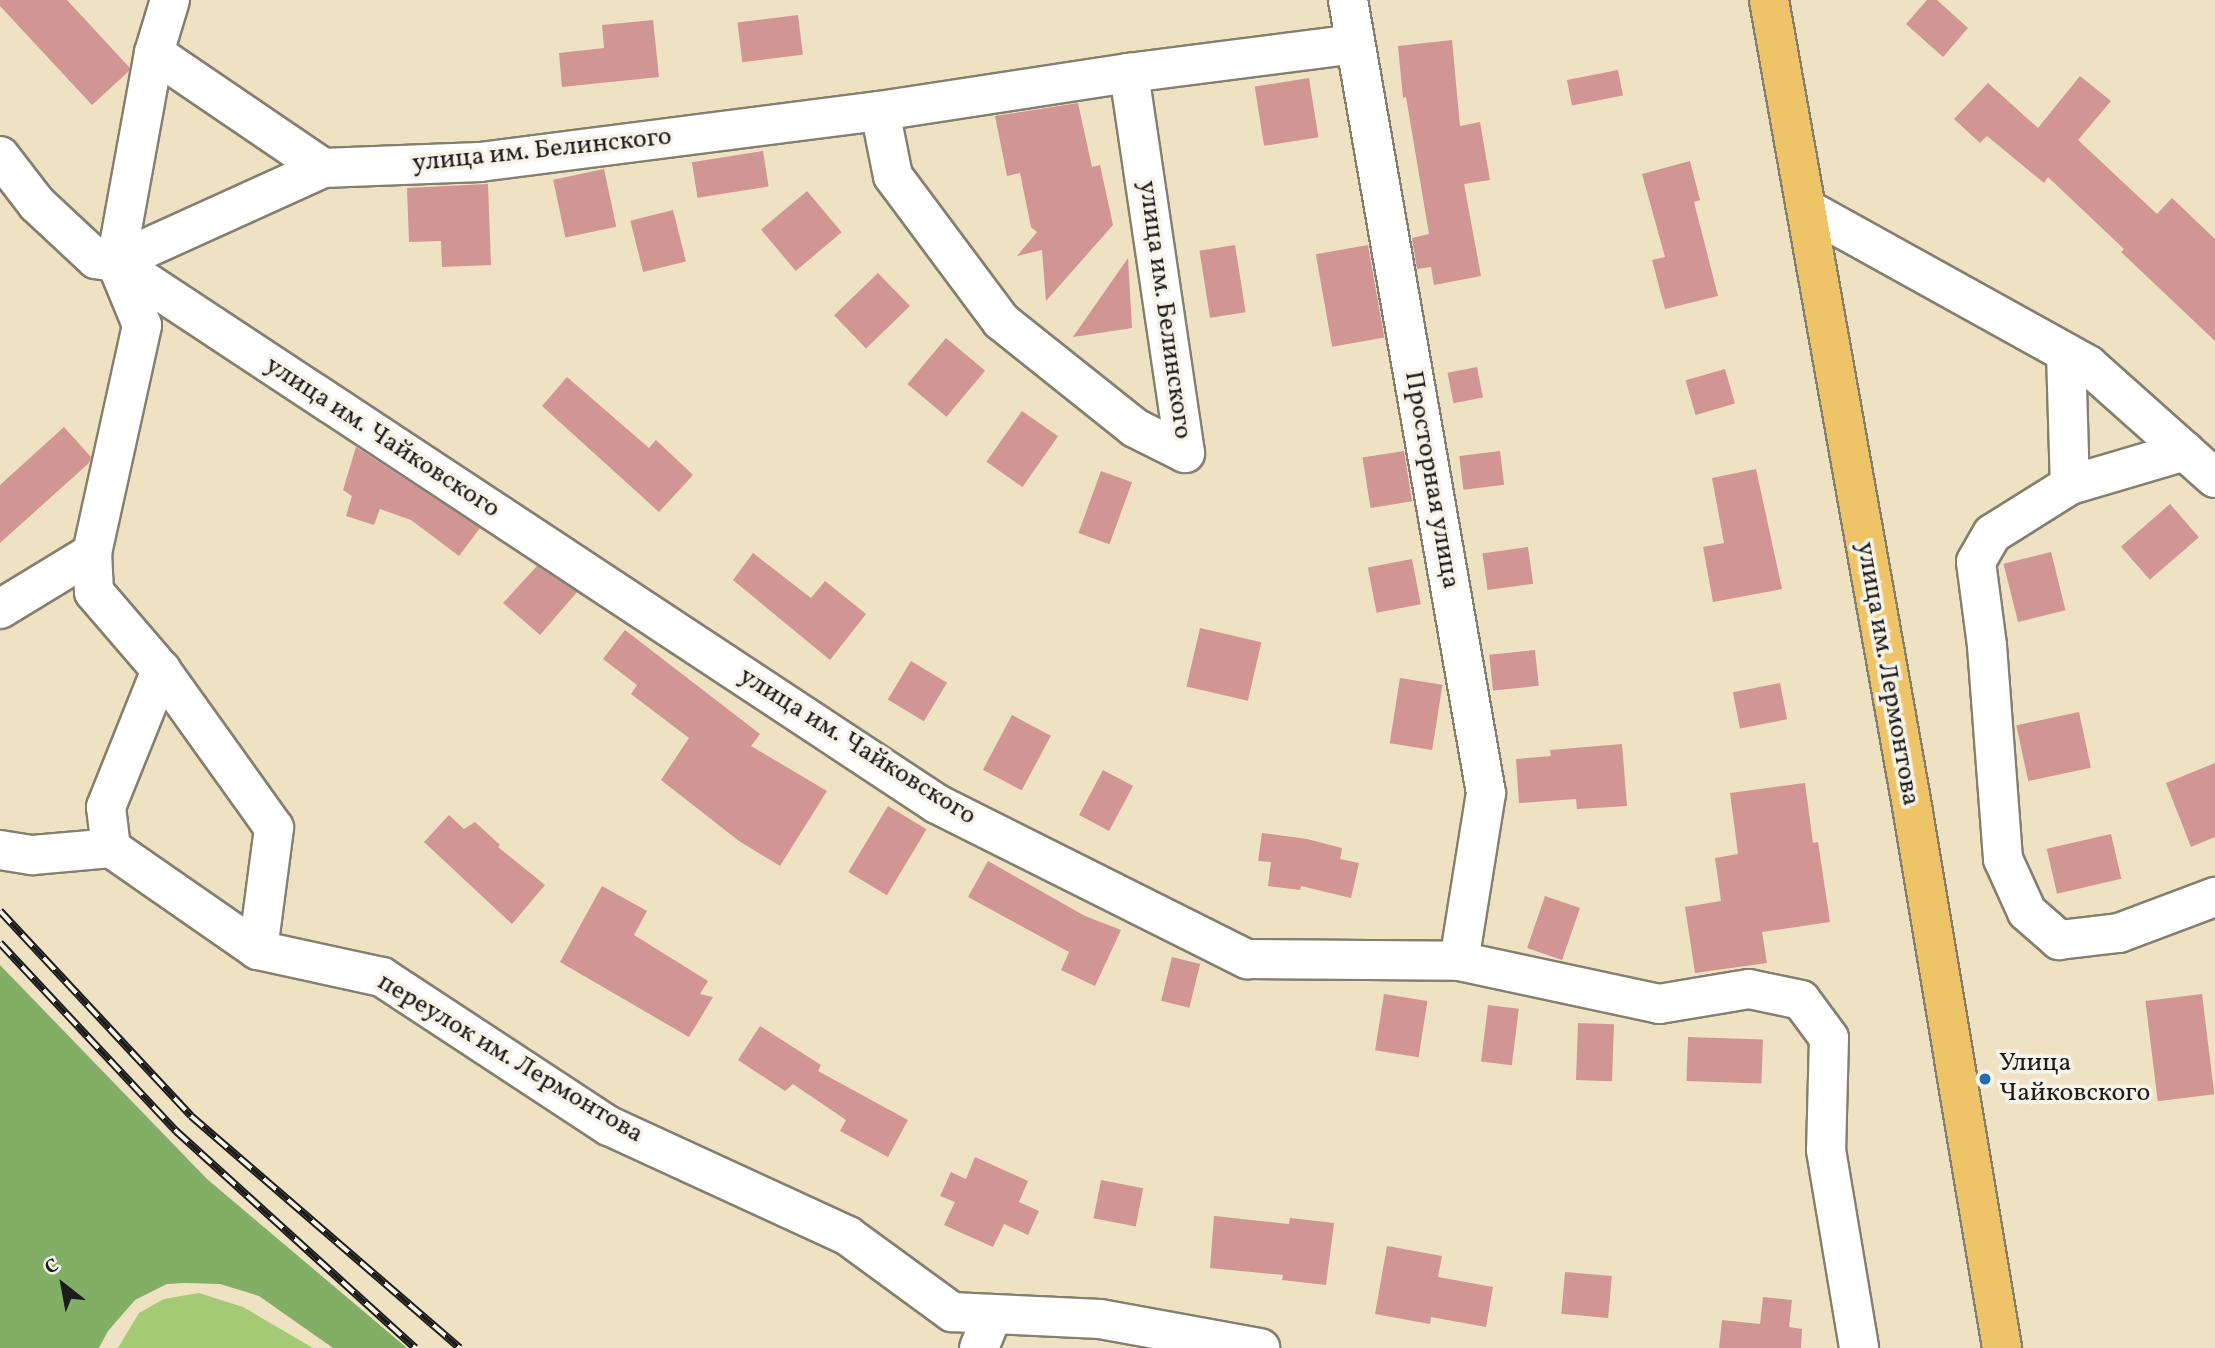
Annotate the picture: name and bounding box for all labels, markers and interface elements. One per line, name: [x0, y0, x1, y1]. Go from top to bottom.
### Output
street label: улица им. Белинского: [411, 122, 673, 180]
street label: улица им. Белинского: [1130, 179, 1198, 441]
street label: улица им. Чайковского: [259, 350, 505, 526]
street label: Просторная улица: [1396, 368, 1466, 592]
street label: улица им. Лермонтова: [1848, 540, 1926, 808]
street label: улица им. Чайковского: [733, 661, 981, 833]
street label: переулок им. Лермонтова: [371, 967, 649, 1151]
place label: Улица Чайковского: [1999, 1048, 2150, 1110]
marker: Улица Чайковского: [1977, 1071, 1993, 1087]
north arrow: [28, 1250, 98, 1320]
text: С: [40, 1253, 64, 1281]

